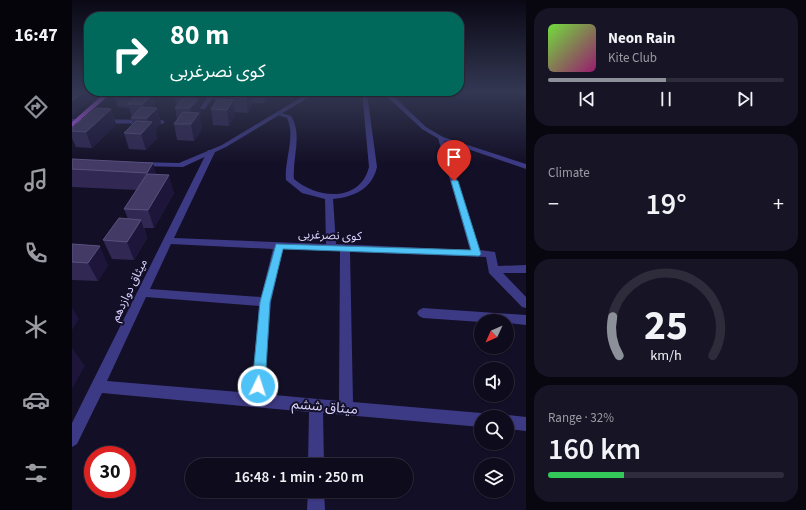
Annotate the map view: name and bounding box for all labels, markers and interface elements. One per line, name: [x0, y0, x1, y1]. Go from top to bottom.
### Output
text: 80 m: [170, 15, 229, 55]
text: 16:47: [14, 23, 58, 48]
icon: right: [104, 28, 156, 80]
text: Neon Rain: [608, 28, 675, 49]
text: Kite Club: [608, 49, 657, 67]
text: کوی نصرغربی: [170, 59, 266, 84]
icon: previous: [576, 88, 598, 110]
icon: pause: [655, 88, 677, 110]
icon: next: [734, 88, 756, 110]
icon: directions: [22, 93, 50, 121]
pin: [437, 140, 471, 181]
icon: arrive: [443, 146, 465, 168]
text: Climate: [548, 164, 590, 182]
icon: music: [22, 166, 50, 194]
text: 19°: [645, 183, 687, 226]
text: −: [548, 188, 559, 220]
text: +: [773, 188, 784, 220]
street label: کوی نصرغربی: [298, 226, 363, 245]
icon: phone: [22, 239, 50, 267]
street label: میثاق دوازدهم: [107, 256, 152, 324]
text: 25: [644, 296, 688, 356]
icon: climate: [22, 313, 50, 341]
north arrow: [474, 314, 514, 354]
map controls: [474, 314, 514, 498]
text: km/h: [650, 344, 682, 365]
button: sound: [474, 362, 514, 402]
position arrow: [237, 365, 279, 407]
icon: car: [22, 386, 50, 414]
street label: میثاق ششم: [291, 394, 359, 420]
text: Range · 32%: [548, 409, 614, 427]
button: search: [474, 410, 514, 450]
text: 160 km: [548, 428, 641, 471]
speed limit sign: 30: [84, 446, 136, 498]
button: layers: [474, 458, 514, 498]
icon: filters: [22, 459, 50, 487]
text: 16:48 · 1 min · 250 m: [234, 467, 364, 488]

